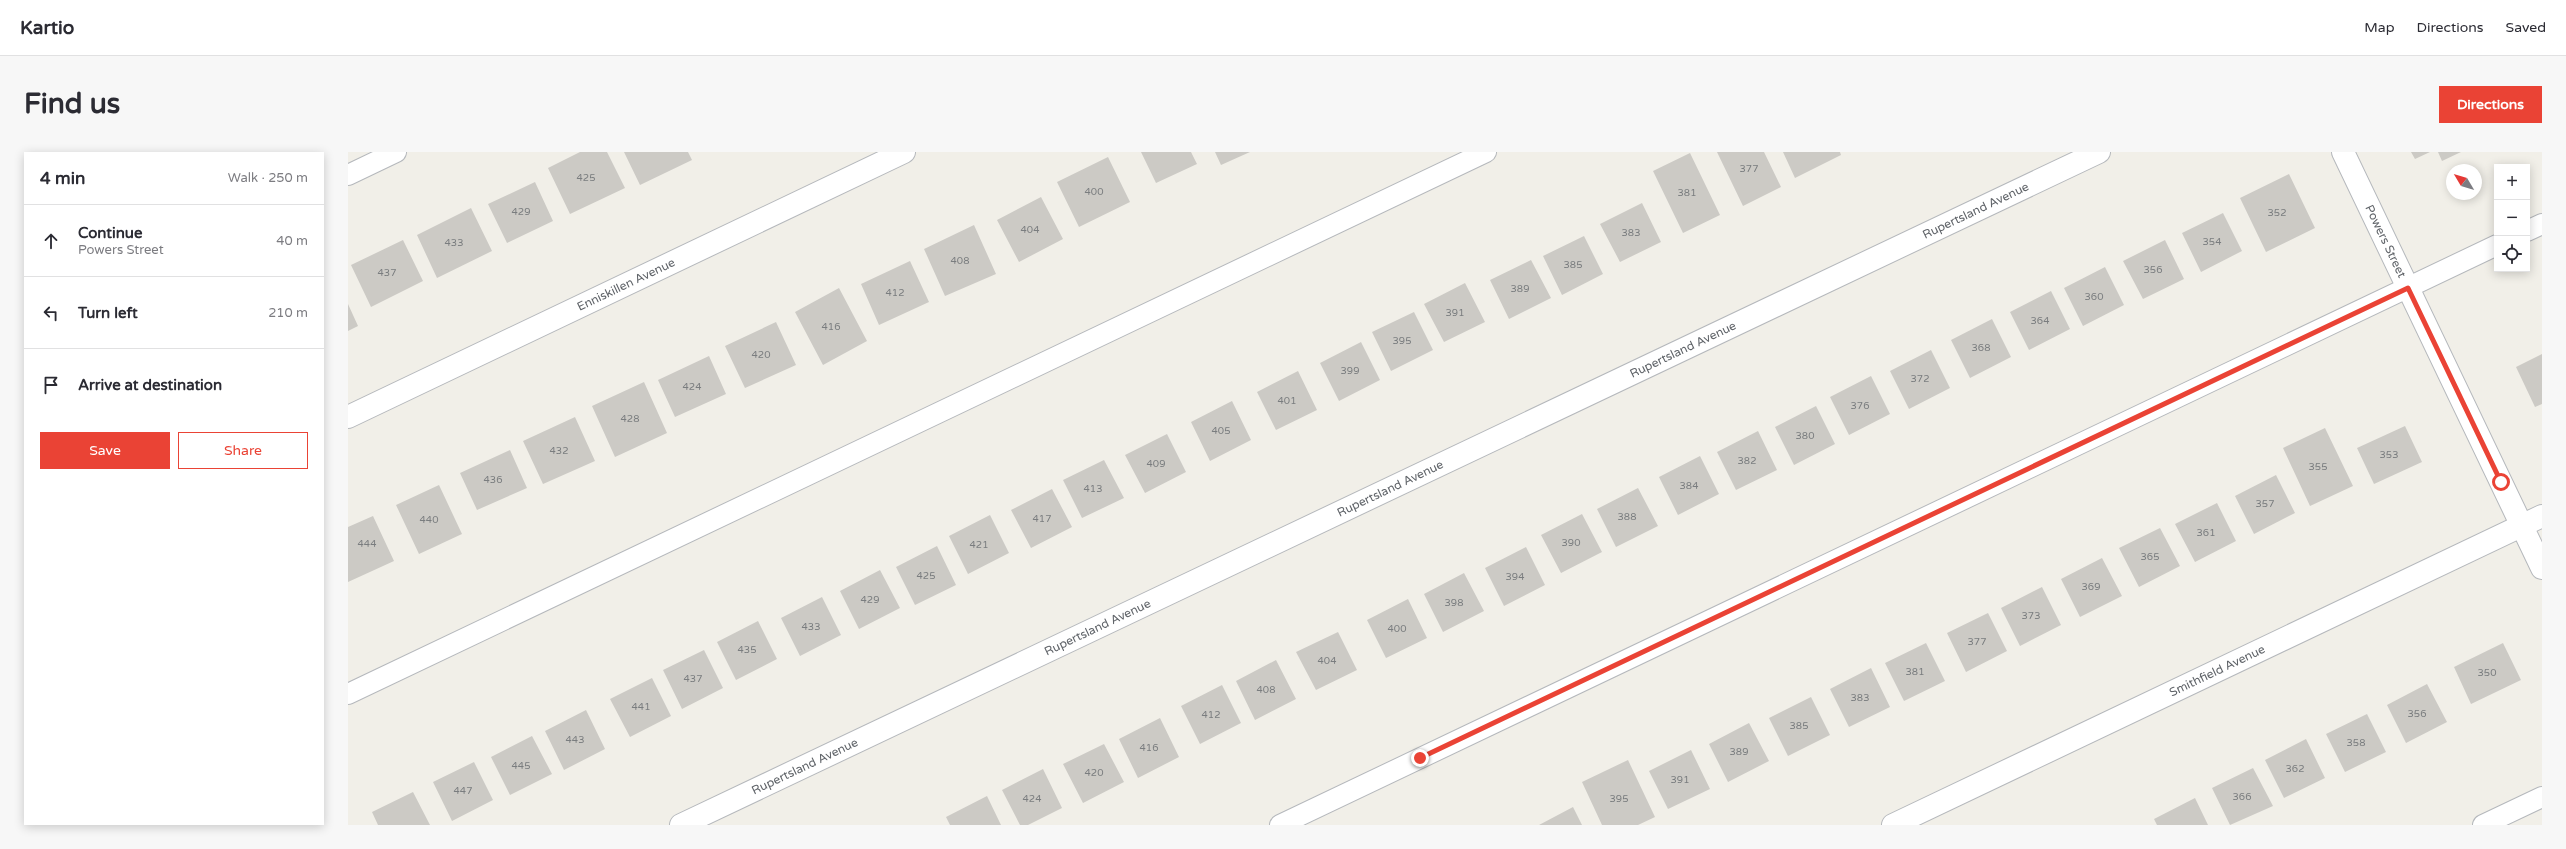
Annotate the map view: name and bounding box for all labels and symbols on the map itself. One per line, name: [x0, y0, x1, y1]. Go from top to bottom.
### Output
house number: 377: [1740, 163, 1758, 175]
north arrow: [2446, 164, 2482, 200]
house number: 425: [577, 172, 595, 184]
street label: Rupertsland Avenue: [1920, 179, 2031, 242]
house number: 400: [1085, 186, 1103, 198]
house number: 381: [1678, 187, 1696, 199]
street label: Powers Street: [2362, 203, 2409, 280]
house number: 429: [512, 206, 530, 218]
house number: 352: [2268, 207, 2286, 219]
house number: 404: [1021, 224, 1039, 236]
house number: 383: [1622, 227, 1640, 239]
house number: 354: [2203, 236, 2221, 248]
house number: 433: [445, 237, 463, 249]
street label: Enniskillen Avenue: [575, 255, 677, 314]
house number: 408: [951, 255, 969, 267]
house number: 385: [1564, 259, 1582, 271]
house number: 356: [2144, 264, 2162, 276]
house number: 437: [378, 267, 396, 279]
house number: 389: [1511, 283, 1529, 295]
house number: 412: [886, 287, 904, 299]
house number: 360: [2085, 291, 2103, 303]
house number: 391: [1446, 307, 1464, 319]
house number: 364: [2031, 315, 2049, 327]
street label: Rupertsland Avenue: [1628, 318, 1738, 381]
house number: 416: [822, 321, 840, 333]
house number: 395: [1393, 335, 1411, 347]
house number: 368: [1972, 342, 1990, 354]
house number: 420: [752, 349, 770, 361]
house number: 399: [1341, 365, 1359, 377]
house number: 372: [1911, 373, 1929, 385]
house number: 424: [683, 381, 701, 393]
house number: 401: [1278, 395, 1296, 407]
house number: 376: [1851, 400, 1869, 412]
house number: 428: [621, 413, 639, 425]
house number: 405: [1212, 425, 1230, 437]
house number: 380: [1796, 430, 1814, 442]
house number: 432: [550, 445, 568, 457]
house number: 353: [2380, 449, 2398, 461]
house number: 382: [1738, 455, 1756, 467]
street label: Rupertsland Avenue: [1335, 457, 1446, 520]
house number: 409: [1147, 458, 1165, 470]
house number: 355: [2309, 461, 2327, 473]
route start: [2492, 473, 2510, 491]
house number: 436: [484, 474, 502, 486]
house number: 384: [1680, 480, 1698, 492]
house number: 413: [1084, 483, 1102, 495]
house number: 357: [2256, 498, 2274, 510]
house number: 388: [1618, 511, 1636, 523]
house number: 417: [1033, 513, 1051, 525]
house number: 440: [420, 514, 438, 526]
house number: 361: [2197, 527, 2215, 539]
house number: 390: [1562, 537, 1580, 549]
house number: 444: [358, 538, 376, 550]
house number: 421: [970, 539, 988, 551]
house number: 365: [2141, 551, 2159, 563]
house number: 425: [917, 570, 935, 582]
house number: 394: [1506, 571, 1524, 583]
house number: 369: [2082, 581, 2100, 593]
house number: 429: [861, 594, 879, 606]
street label: Rupertsland Avenue: [1042, 596, 1153, 659]
house number: 398: [1445, 597, 1463, 609]
house number: 373: [2022, 610, 2040, 622]
house number: 433: [802, 621, 820, 633]
house number: 400: [1388, 623, 1406, 635]
house number: 377: [1968, 636, 1986, 648]
street label: Smithfield Avenue: [2167, 642, 2267, 699]
house number: 435: [738, 644, 756, 656]
house number: 404: [1318, 655, 1336, 667]
house number: 381: [1906, 666, 1924, 678]
house number: 350: [2478, 667, 2496, 679]
house number: 437: [684, 673, 702, 685]
house number: 408: [1257, 684, 1275, 696]
house number: 383: [1851, 692, 1869, 704]
house number: 441: [632, 701, 650, 713]
house number: 356: [2408, 708, 2426, 720]
house number: 412: [1202, 709, 1220, 721]
house number: 385: [1790, 720, 1808, 732]
house number: 443: [566, 734, 584, 746]
street label: Rupertsland Avenue: [749, 735, 860, 797]
house number: 358: [2347, 737, 2365, 749]
house number: 416: [1140, 742, 1158, 754]
house number: 389: [1730, 746, 1748, 758]
route end: [1411, 749, 1429, 767]
house number: 445: [512, 760, 530, 772]
house number: 362: [2286, 763, 2304, 775]
house number: 420: [1085, 767, 1103, 779]
house number: 391: [1671, 774, 1689, 786]
house number: 447: [454, 785, 472, 797]
house number: 366: [2233, 791, 2251, 803]
house number: 424: [1023, 793, 1041, 805]
house number: 395: [1610, 793, 1628, 805]

